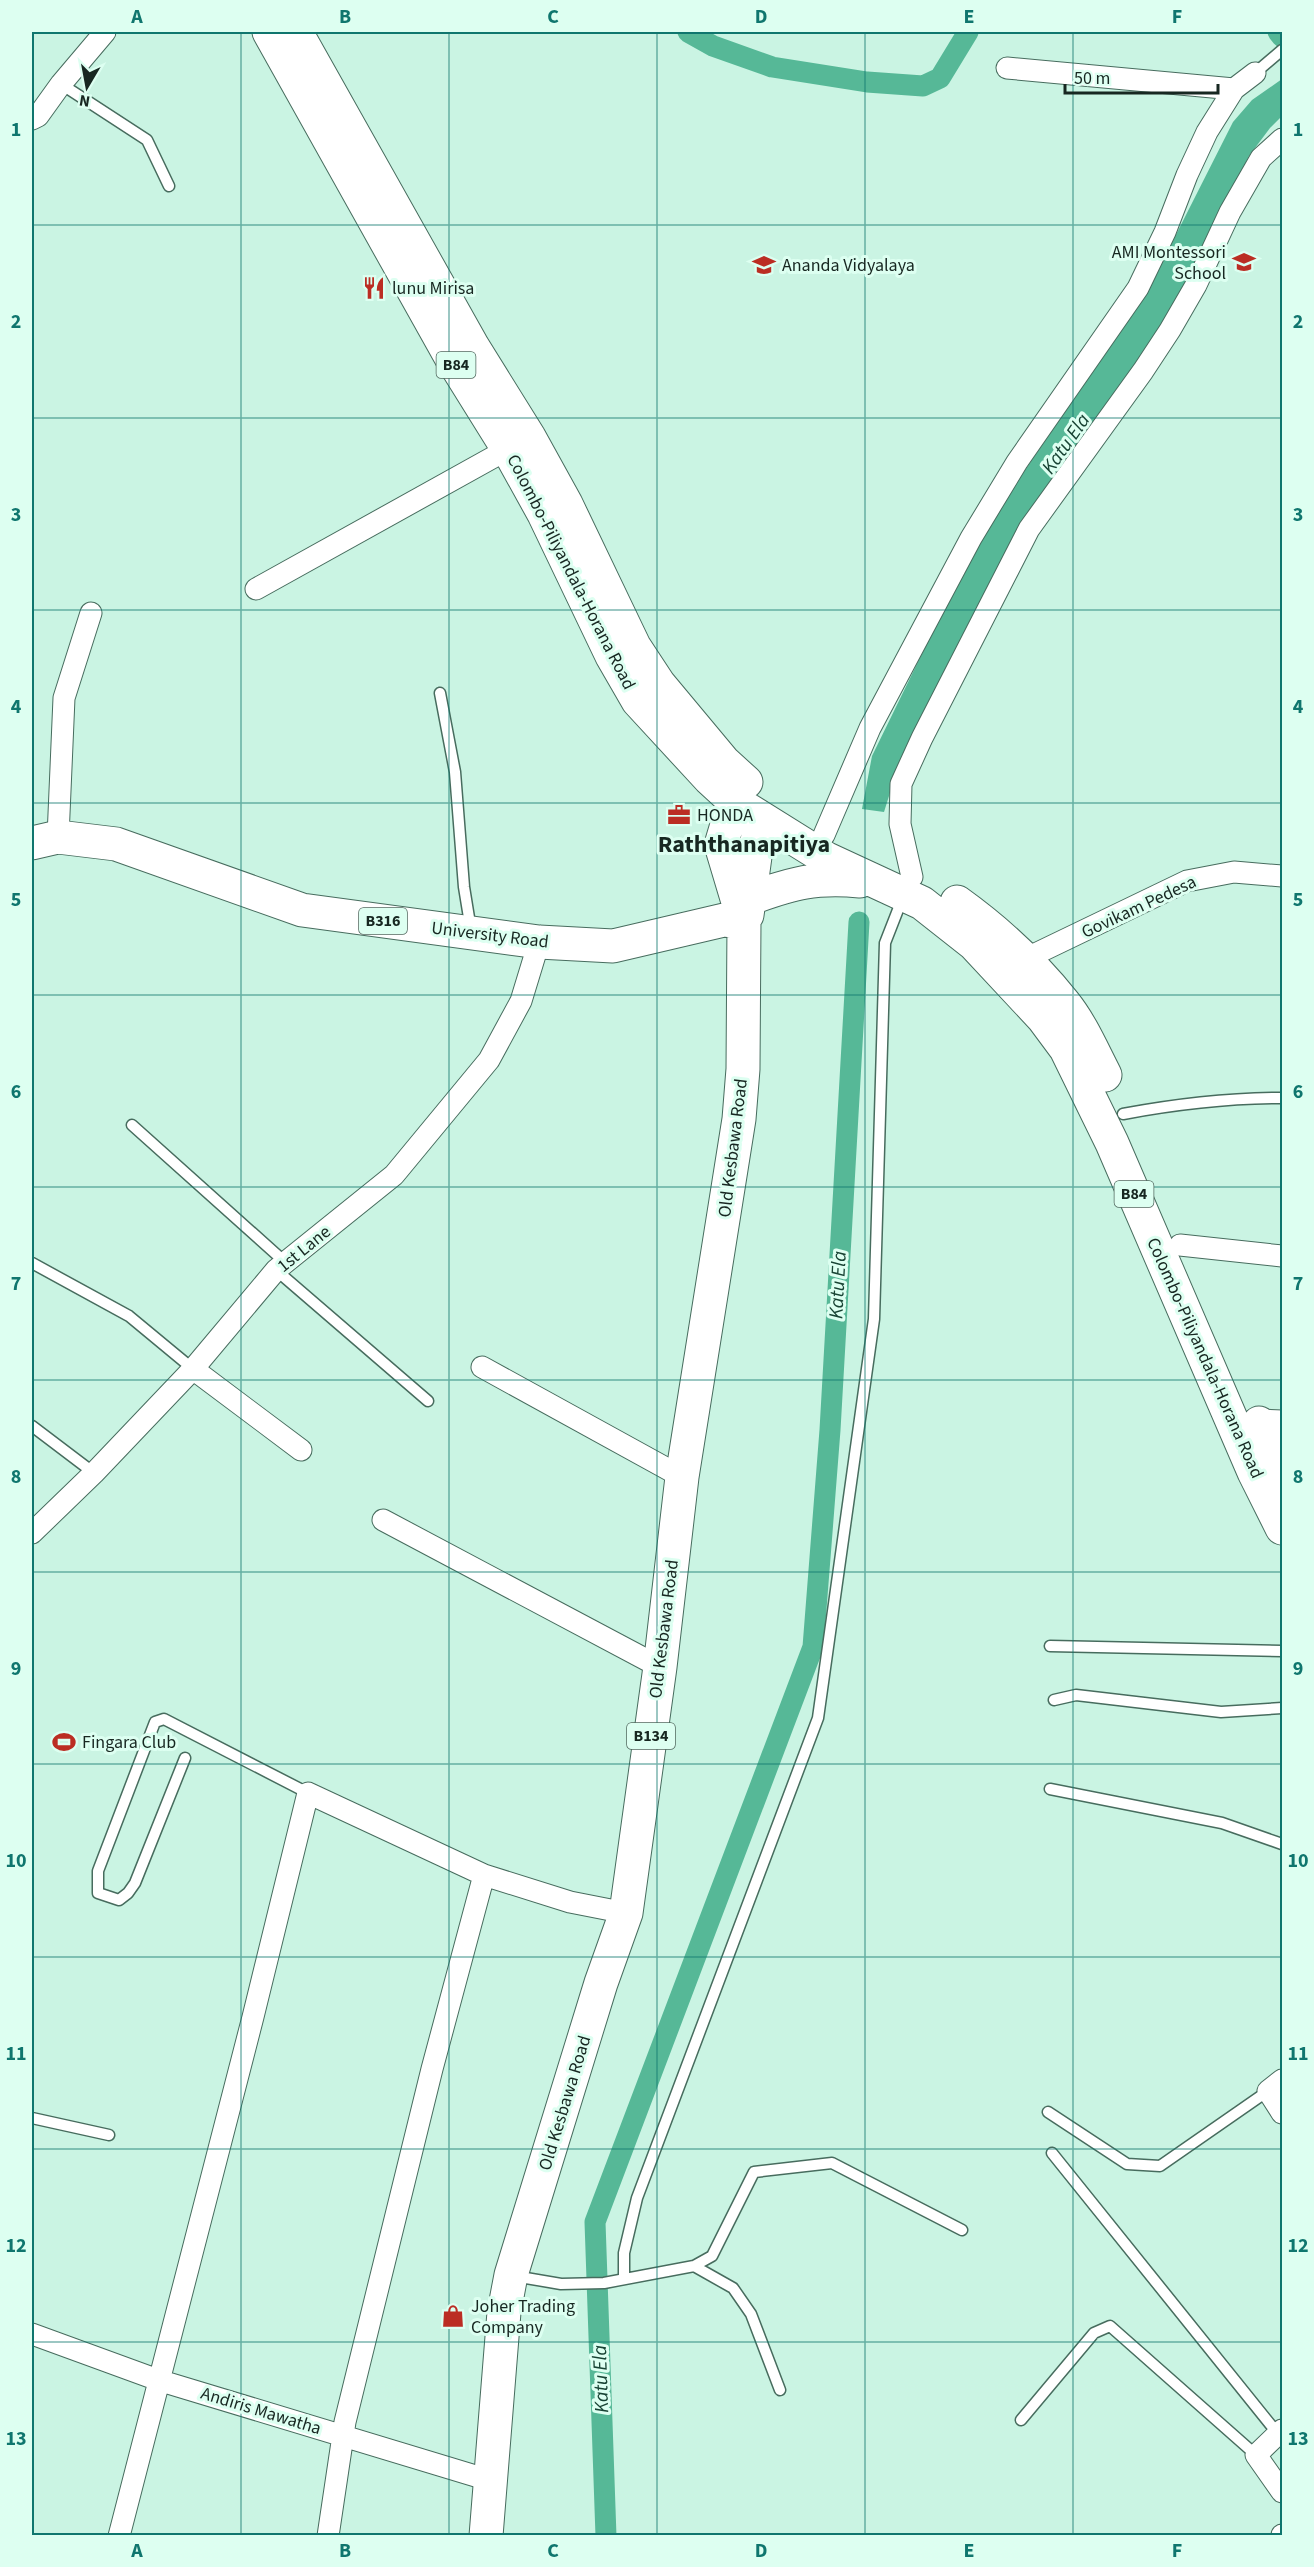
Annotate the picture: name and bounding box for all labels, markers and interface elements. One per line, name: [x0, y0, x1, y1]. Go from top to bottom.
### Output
text: A: [130, 3, 143, 31]
text: B: [339, 3, 351, 31]
text: C: [547, 3, 559, 31]
text: D: [755, 3, 767, 31]
text: E: [964, 3, 974, 31]
text: F: [1172, 3, 1182, 31]
north arrow: [57, 57, 117, 117]
scale bar: [1065, 57, 1218, 95]
text: 50 m: [1074, 66, 1110, 91]
text: N: [77, 89, 92, 113]
text: 1: [11, 116, 21, 144]
text: 1: [1293, 116, 1303, 144]
place label: AMI Montessori School: [1112, 240, 1226, 286]
school or university icon: AMI Montessori School: [1231, 249, 1257, 275]
school or university icon: Ananda Vidyalaya: [751, 252, 777, 278]
place label: Ananda Vidyalaya: [782, 253, 915, 278]
restaurant icon: lunu Mirisa: [361, 275, 387, 301]
place label: lunu Mirisa: [392, 276, 474, 301]
text: 2: [11, 308, 21, 336]
text: 2: [1293, 308, 1303, 336]
road number: B84: [436, 352, 476, 378]
water label: Katu Ela: [1035, 408, 1097, 480]
street label: Colombo-Piliyandala-Horana Road: [501, 450, 641, 694]
text: 3: [11, 501, 21, 529]
text: 3: [1293, 501, 1303, 529]
text: 4: [11, 693, 22, 721]
text: 4: [1293, 693, 1304, 721]
office icon: HONDA: [666, 802, 692, 828]
place label: HONDA: [697, 803, 753, 828]
district label: Raththanapitiya: [658, 827, 830, 862]
street label: Govikam Pedesa: [1077, 869, 1201, 945]
text: 5: [11, 886, 21, 914]
text: 5: [1293, 886, 1303, 914]
road number: B316: [359, 908, 407, 934]
street label: University Road: [430, 915, 550, 955]
street label: Old Kesbawa Road: [712, 1077, 754, 1219]
text: 6: [11, 1078, 21, 1106]
text: 6: [1293, 1078, 1303, 1106]
road number: B84: [1114, 1181, 1154, 1207]
street label: 1st Lane: [272, 1220, 336, 1278]
street label: Colombo-Piliyandala-Horana Road: [1140, 1234, 1270, 1482]
water label: Katu Ela: [822, 1250, 854, 1320]
text: 7: [11, 1270, 21, 1298]
text: 7: [1293, 1270, 1303, 1298]
text: 8: [11, 1463, 21, 1491]
text: 8: [1293, 1463, 1303, 1491]
street label: Old Kesbawa Road: [643, 1558, 685, 1700]
text: 9: [11, 1655, 21, 1683]
text: 9: [1293, 1655, 1303, 1683]
road number: B134: [627, 1723, 675, 1749]
sports icon: Fingara Club: [51, 1729, 77, 1755]
place label: Fingara Club: [82, 1730, 176, 1755]
text: 10: [5, 1847, 27, 1875]
text: 10: [1287, 1847, 1309, 1875]
street label: Old Kesbawa Road: [533, 2033, 597, 2173]
text: 11: [5, 2040, 27, 2068]
text: 11: [1287, 2040, 1309, 2068]
text: 12: [5, 2232, 27, 2260]
text: 12: [1287, 2232, 1309, 2260]
place label: Joher Trading Company: [471, 2294, 575, 2340]
shop icon: Joher Trading Company: [440, 2303, 466, 2329]
water label: Katu Ela: [586, 2344, 616, 2414]
street label: Andiris Mawatha: [198, 2381, 324, 2441]
text: 13: [5, 2425, 27, 2453]
text: 13: [1287, 2425, 1309, 2453]
text: A: [130, 2537, 143, 2565]
text: B: [339, 2537, 351, 2565]
text: C: [547, 2537, 559, 2565]
text: D: [755, 2537, 767, 2565]
text: E: [964, 2537, 974, 2565]
text: F: [1172, 2537, 1182, 2565]

